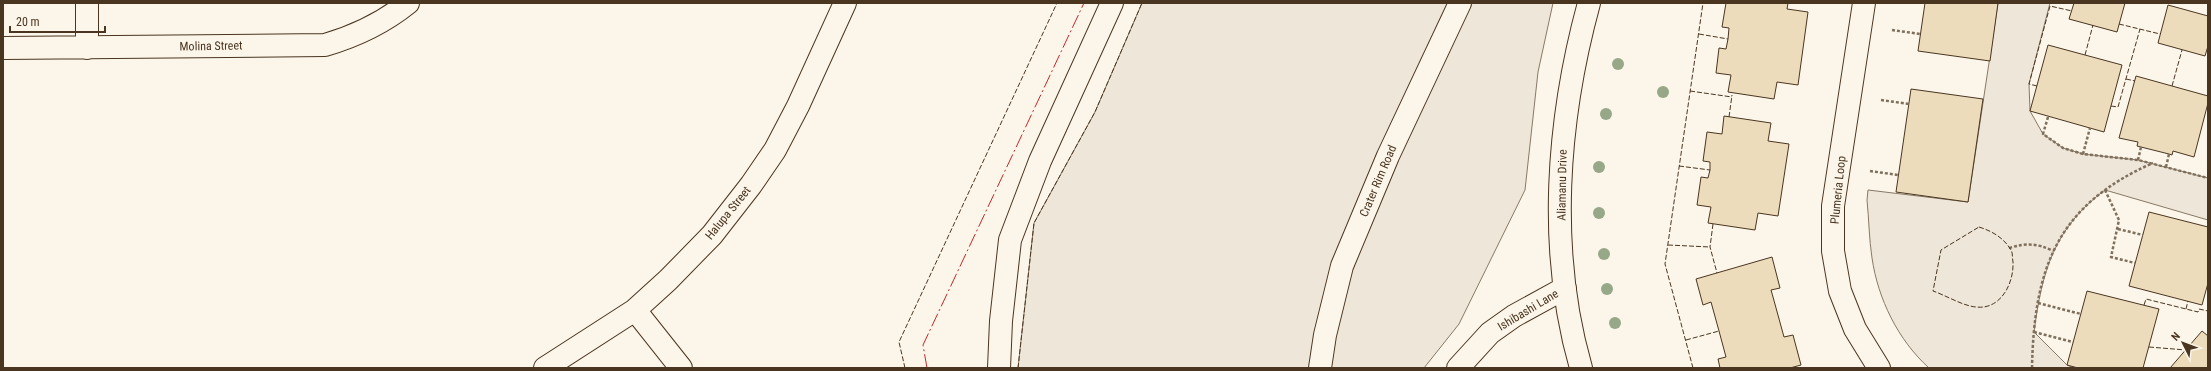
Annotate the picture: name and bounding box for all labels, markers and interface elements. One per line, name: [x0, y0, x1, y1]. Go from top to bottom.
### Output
scale bar: [10, 8, 105, 34]
text: 20 m: [16, 15, 40, 29]
street label: Molina Street: [179, 38, 243, 54]
street label: Crater Rim Road: [1357, 143, 1399, 219]
street label: Aliamanu Drive: [1554, 149, 1570, 221]
street label: Plumeria Loop: [1827, 155, 1849, 225]
street label: Halupa Street: [702, 183, 754, 242]
street label: Ishibashi Lane: [1495, 286, 1561, 334]
north arrow: [2163, 323, 2203, 363]
text: N: [2169, 330, 2183, 344]

